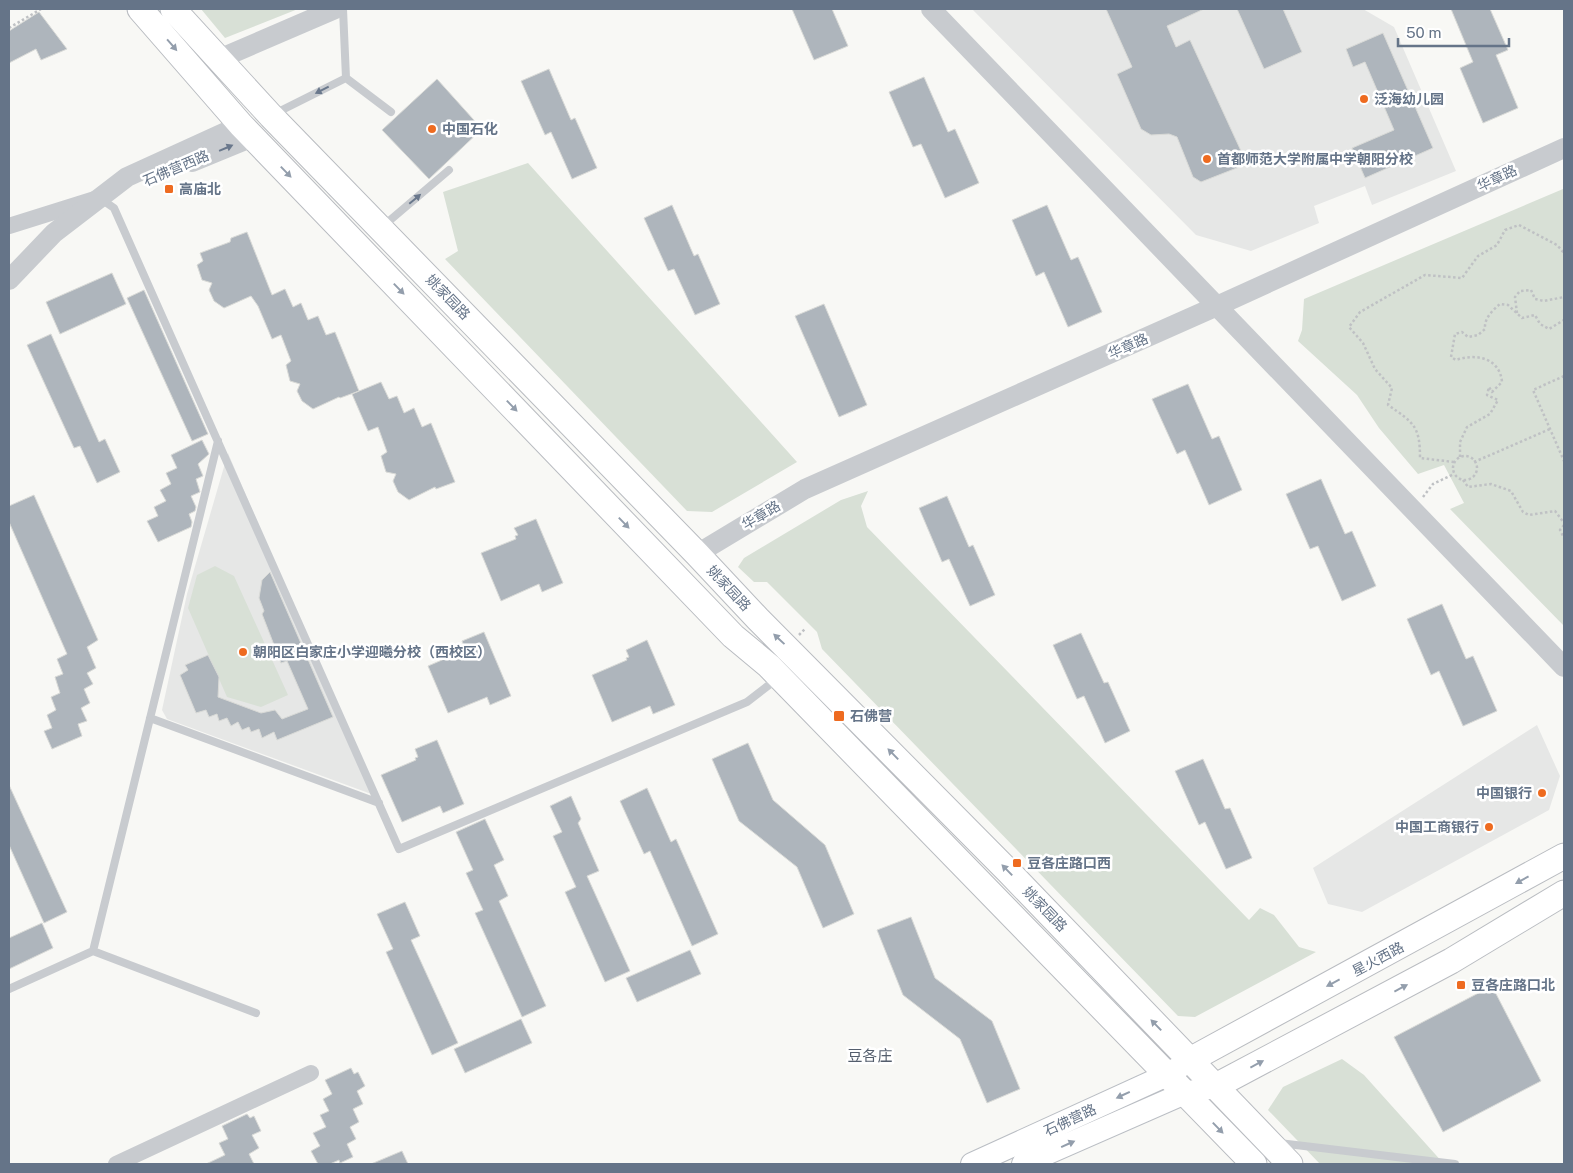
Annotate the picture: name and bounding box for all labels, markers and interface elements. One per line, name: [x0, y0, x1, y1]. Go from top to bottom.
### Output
scale bar: [1398, 15, 1509, 47]
text: 50 m: [1406, 24, 1441, 41]
one-way arrow: [166, 39, 178, 51]
one-way arrow: [315, 86, 329, 94]
place label: 泛海幼儿园: [1374, 91, 1444, 107]
marker: 泛海幼儿园: [1358, 93, 1370, 105]
place label: 中国石化: [442, 121, 498, 137]
marker: 中国石化: [426, 123, 438, 135]
one-way arrow: [219, 143, 233, 151]
street label: 石佛营西路: [141, 147, 211, 189]
place label: 首都师范大学附属中学朝阳分校: [1217, 151, 1413, 167]
marker: 首都师范大学附属中学朝阳分校: [1201, 153, 1213, 165]
street label: 华章路: [1475, 162, 1519, 194]
one-way arrow: [280, 165, 292, 177]
place label: 高庙北: [179, 181, 221, 197]
marker: 高庙北: [163, 183, 175, 195]
one-way arrow: [408, 194, 421, 205]
street label: 姚家园路: [423, 271, 473, 323]
one-way arrow: [393, 283, 405, 295]
street label: 华章路: [1106, 330, 1150, 362]
one-way arrow: [506, 400, 518, 412]
street label: 华章路: [739, 497, 783, 533]
one-way arrow: [618, 517, 630, 529]
street label: 姚家园路: [704, 562, 754, 614]
one-way arrow: [774, 633, 786, 645]
place label: 朝阳区白家庄小学迎曦分校（西校区）: [253, 644, 491, 660]
marker: 朝阳区白家庄小学迎曦分校（西校区）: [237, 646, 249, 658]
place label: 石佛营: [850, 708, 892, 724]
marker: 石佛营: [832, 709, 846, 723]
one-way arrow: [888, 748, 900, 760]
place label: 中国银行: [1476, 785, 1532, 801]
marker: 中国银行: [1536, 787, 1548, 799]
place label: 中国工商银行: [1395, 819, 1479, 835]
marker: 中国工商银行: [1483, 821, 1495, 833]
place label: 豆各庄路口西: [1027, 855, 1111, 871]
marker: 豆各庄路口西: [1011, 857, 1023, 869]
one-way arrow: [1001, 864, 1013, 876]
one-way arrow: [1514, 876, 1529, 884]
street label: 姚家园路: [1020, 883, 1070, 935]
street label: 星火西路: [1350, 939, 1406, 979]
place label: 豆各庄路口北: [1471, 977, 1555, 993]
one-way arrow: [1326, 979, 1340, 987]
marker: 豆各庄路口北: [1455, 979, 1467, 991]
one-way arrow: [1394, 984, 1408, 992]
one-way arrow: [1150, 1019, 1162, 1031]
district label: 豆各庄: [847, 1047, 893, 1064]
one-way arrow: [1250, 1060, 1265, 1068]
one-way arrow: [1116, 1092, 1130, 1100]
street label: 石佛营路: [1041, 1101, 1099, 1139]
one-way arrow: [1212, 1122, 1224, 1134]
one-way arrow: [1061, 1140, 1075, 1148]

